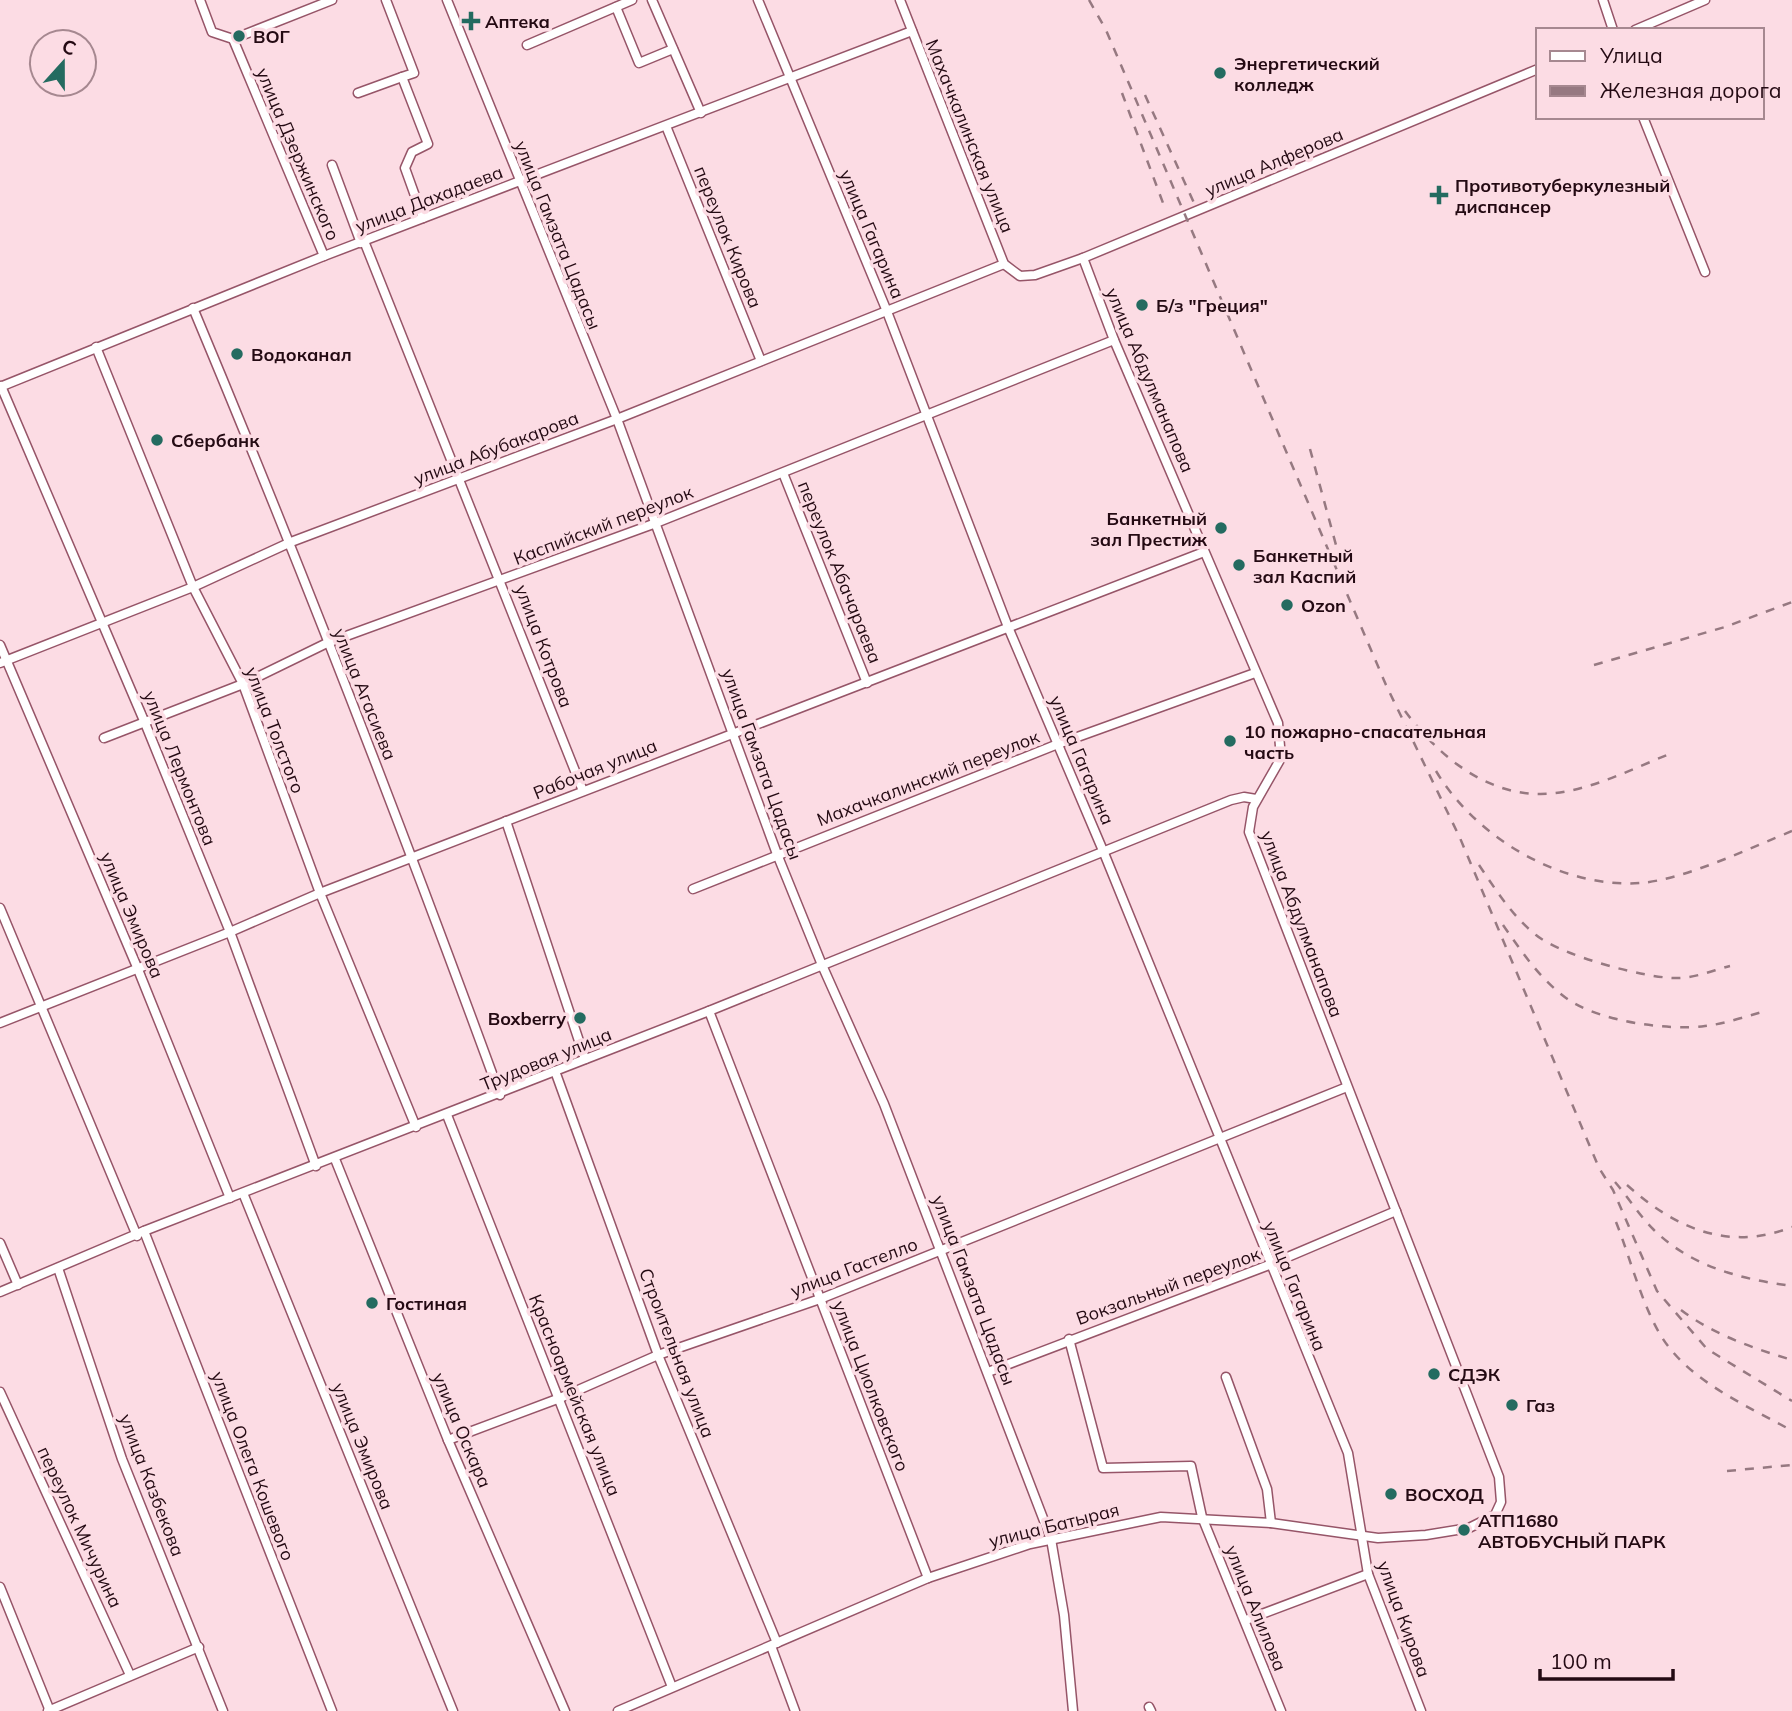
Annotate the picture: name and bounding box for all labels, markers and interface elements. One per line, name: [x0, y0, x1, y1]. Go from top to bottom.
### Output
place label: Аптека: [485, 10, 550, 33]
marker: Аптека: [463, 13, 479, 29]
place label: ВОГ: [253, 25, 291, 48]
north arrow: [28, 28, 98, 98]
marker: ВОГ: [231, 28, 247, 44]
legend: [1536, 28, 1764, 119]
text: С: [59, 34, 79, 61]
street label: Махачкалинская улица: [921, 36, 1019, 236]
text: Улица: [1599, 42, 1663, 68]
place label: Энергетический колледж: [1234, 52, 1380, 96]
street label: улица Дзержинского: [251, 64, 345, 244]
marker: Энергетический колледж: [1212, 65, 1228, 81]
text: Железная дорога: [1600, 77, 1782, 103]
street label: улица Алферова: [1201, 122, 1347, 202]
street label: улица Гамзата Цадасы: [510, 137, 606, 333]
street label: улица Дахадаева: [352, 160, 506, 238]
street label: переулок Кирова: [689, 163, 767, 311]
street label: улица Гагарина: [834, 166, 910, 302]
place label: Противотуберкулезный диспансер: [1455, 174, 1670, 218]
marker: Противотуберкулезный диспансер: [1429, 185, 1449, 205]
street label: улица Абдулманапова: [1101, 284, 1199, 476]
place label: Б/з "Греция": [1156, 294, 1268, 317]
marker: Б/з "Греция": [1134, 297, 1150, 313]
place label: Водоканал: [251, 343, 352, 366]
marker: Водоканал: [229, 346, 245, 362]
street label: улица Абубакарова: [410, 406, 582, 490]
place label: Сбербанк: [171, 429, 260, 452]
marker: Сбербанк: [149, 432, 165, 448]
street label: переулок Абачараева: [793, 478, 887, 666]
street label: Каспийский переулок: [510, 480, 696, 570]
place label: Банкетный зал Престиж: [1090, 507, 1208, 551]
marker: Банкетный зал Престиж: [1213, 520, 1229, 536]
place label: Банкетный зал Каспий: [1253, 544, 1356, 588]
marker: Банкетный зал Каспий: [1231, 557, 1247, 573]
street label: улица Котрова: [510, 581, 578, 711]
place label: Ozon: [1301, 594, 1346, 617]
marker: Ozon: [1279, 597, 1295, 613]
street label: улица Агасиева: [328, 625, 402, 763]
street label: улица Толстого: [240, 663, 310, 797]
street label: улица Гамзата Цадасы: [717, 665, 807, 863]
street label: улица Лермонтова: [138, 687, 222, 849]
street label: улица Гагарина: [1044, 692, 1120, 828]
place label: 10 пожарно-спасательная часть: [1244, 720, 1486, 764]
street label: Махачкалинский переулок: [814, 725, 1043, 831]
marker: 10 пожарно-спасательная часть: [1222, 733, 1238, 749]
street label: Рабочая улица: [530, 734, 660, 804]
street label: улица Абдулманапова: [1256, 827, 1348, 1021]
street label: улица Эмирова: [95, 848, 169, 982]
place label: Boxberry: [488, 1007, 566, 1030]
marker: Boxberry: [572, 1010, 588, 1026]
street label: Трудовая улица: [477, 1022, 615, 1096]
street label: улица Гамзата Цадасы: [927, 1192, 1021, 1388]
street label: улица Гагарина: [1258, 1218, 1332, 1354]
street label: улица Гастелло: [787, 1232, 921, 1302]
street label: Вокзальный переулок: [1073, 1242, 1263, 1330]
street label: Строительная улица: [634, 1265, 720, 1441]
street label: Красноармейская улица: [524, 1291, 626, 1499]
place label: Гостиная: [386, 1292, 467, 1315]
marker: Гостиная: [364, 1295, 380, 1311]
street label: улица Циолковского: [828, 1297, 914, 1475]
place label: СДЭК: [1448, 1363, 1501, 1386]
marker: СДЭК: [1426, 1366, 1442, 1382]
street label: улица Олега Кошевого: [206, 1368, 300, 1564]
street label: улица Оскара: [427, 1369, 497, 1491]
street label: улица Эмирова: [327, 1379, 399, 1513]
place label: Газ: [1526, 1394, 1555, 1417]
marker: Газ: [1504, 1397, 1520, 1413]
street label: улица Казбекова: [114, 1411, 190, 1559]
street label: переулок Мичурина: [32, 1443, 128, 1611]
place label: ВОСХОД: [1405, 1483, 1484, 1506]
marker: ВОСХОД: [1383, 1486, 1399, 1502]
street label: улица Батырая: [986, 1498, 1122, 1552]
place label: АТП1680 АВТОБУСНЫЙ ПАРК: [1478, 1509, 1666, 1553]
marker: АТП1680 АВТОБУСНЫЙ ПАРК: [1456, 1522, 1472, 1538]
street label: улица Алилова: [1220, 1542, 1292, 1674]
street label: улица Кирова: [1372, 1558, 1436, 1680]
scale bar: [1540, 1638, 1673, 1682]
text: 100 m: [1550, 1648, 1612, 1674]

